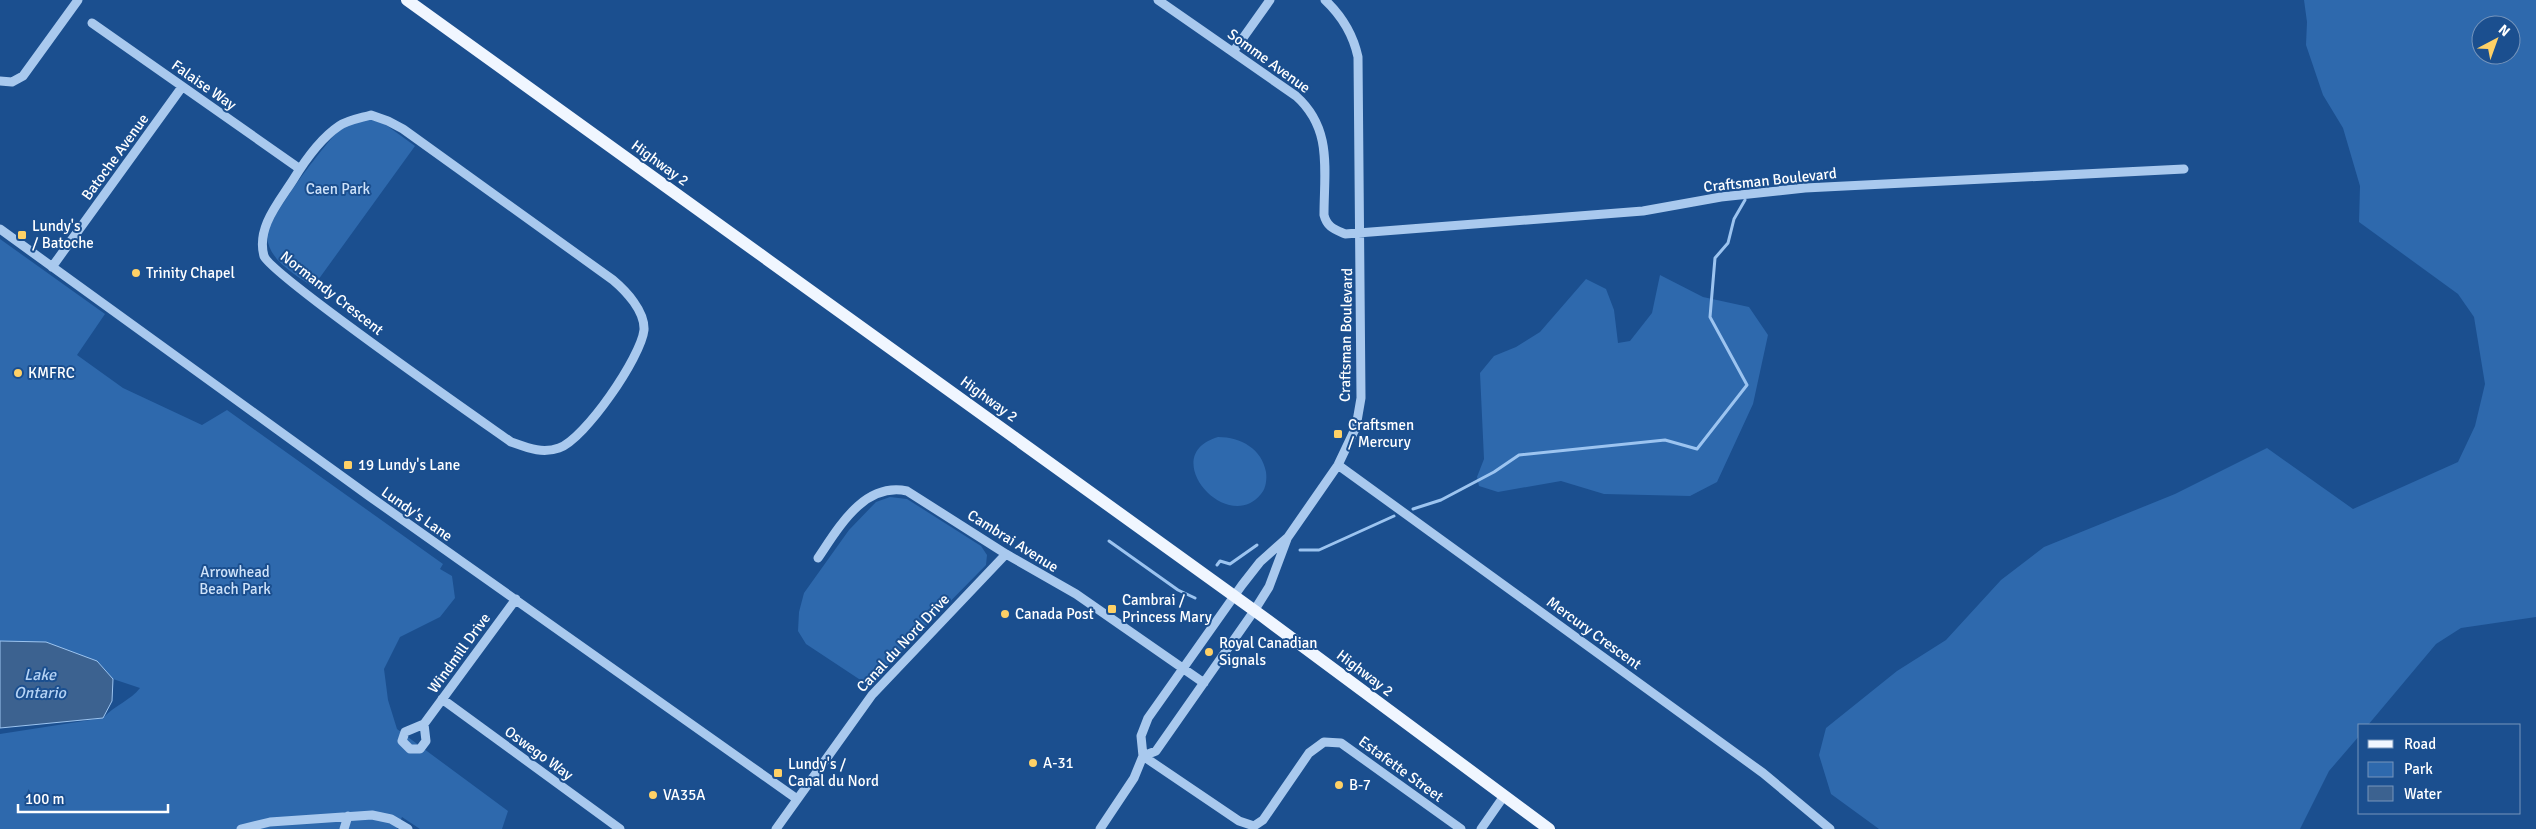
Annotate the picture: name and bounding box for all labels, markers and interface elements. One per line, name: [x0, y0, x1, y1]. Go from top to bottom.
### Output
north arrow: [2471, 15, 2521, 65]
text: N: [2495, 21, 2513, 40]
street label: Somme Avenue: [1224, 25, 1314, 97]
street label: Falaise Way: [168, 56, 240, 114]
street label: Batoche Avenue: [78, 110, 152, 204]
street label: Highway 2: [628, 136, 692, 190]
street label: Craftsman Boulevard: [1702, 164, 1838, 196]
park label: Caen Park: [306, 180, 371, 198]
place label: Lundy's / Batoche: [32, 217, 94, 252]
marker: Lundy's / Batoche: [16, 229, 28, 241]
street label: Normandy Crescent: [277, 247, 387, 339]
place label: Trinity Chapel: [146, 264, 235, 282]
marker: Trinity Chapel: [130, 267, 142, 279]
street label: Craftsman Boulevard: [1336, 268, 1356, 402]
place label: KMFRC: [28, 364, 75, 382]
marker: KMFRC: [12, 367, 24, 379]
street label: Highway 2: [957, 372, 1021, 426]
place label: Craftsmen / Mercury: [1348, 416, 1414, 451]
marker: Craftsmen / Mercury: [1332, 428, 1344, 440]
place label: 19 Lundy's Lane: [358, 456, 460, 474]
marker: 19 Lundy's Lane: [342, 459, 354, 471]
street label: Lundy's Lane: [378, 483, 456, 545]
street label: Cambrai Avenue: [964, 506, 1062, 576]
park label: Arrowhead Beach Park: [199, 563, 271, 598]
street label: Canal du Nord Drive: [853, 590, 953, 696]
place label: Cambrai / Princess Mary: [1122, 591, 1212, 626]
street label: Mercury Crescent: [1543, 593, 1645, 673]
marker: Cambrai / Princess Mary: [1106, 603, 1118, 615]
place label: Canada Post: [1015, 605, 1094, 623]
marker: Canada Post: [999, 608, 1011, 620]
street label: Windmill Drive: [424, 609, 494, 697]
place label: Royal Canadian Signals: [1219, 634, 1318, 669]
marker: Royal Canadian Signals: [1203, 646, 1215, 658]
street label: Highway 2: [1333, 646, 1397, 700]
water label: Lake Ontario: [14, 665, 67, 703]
street label: Oswego Way: [501, 722, 577, 784]
legend: [2358, 724, 2521, 814]
street label: Estafette Street: [1355, 732, 1447, 806]
text: Road: [2404, 735, 2436, 753]
place label: A-31: [1043, 754, 1074, 772]
place label: Lundy's / Canal du Nord: [788, 755, 879, 790]
marker: A-31: [1027, 757, 1039, 769]
text: Park: [2404, 760, 2433, 778]
marker: Lundy's / Canal du Nord: [772, 767, 784, 779]
place label: B-7: [1349, 776, 1371, 794]
marker: B-7: [1333, 779, 1345, 791]
scale bar: [18, 782, 168, 814]
text: Water: [2404, 785, 2442, 803]
place label: VA35A: [663, 786, 705, 804]
marker: VA35A: [647, 789, 659, 801]
text: 100 m: [25, 790, 65, 808]

